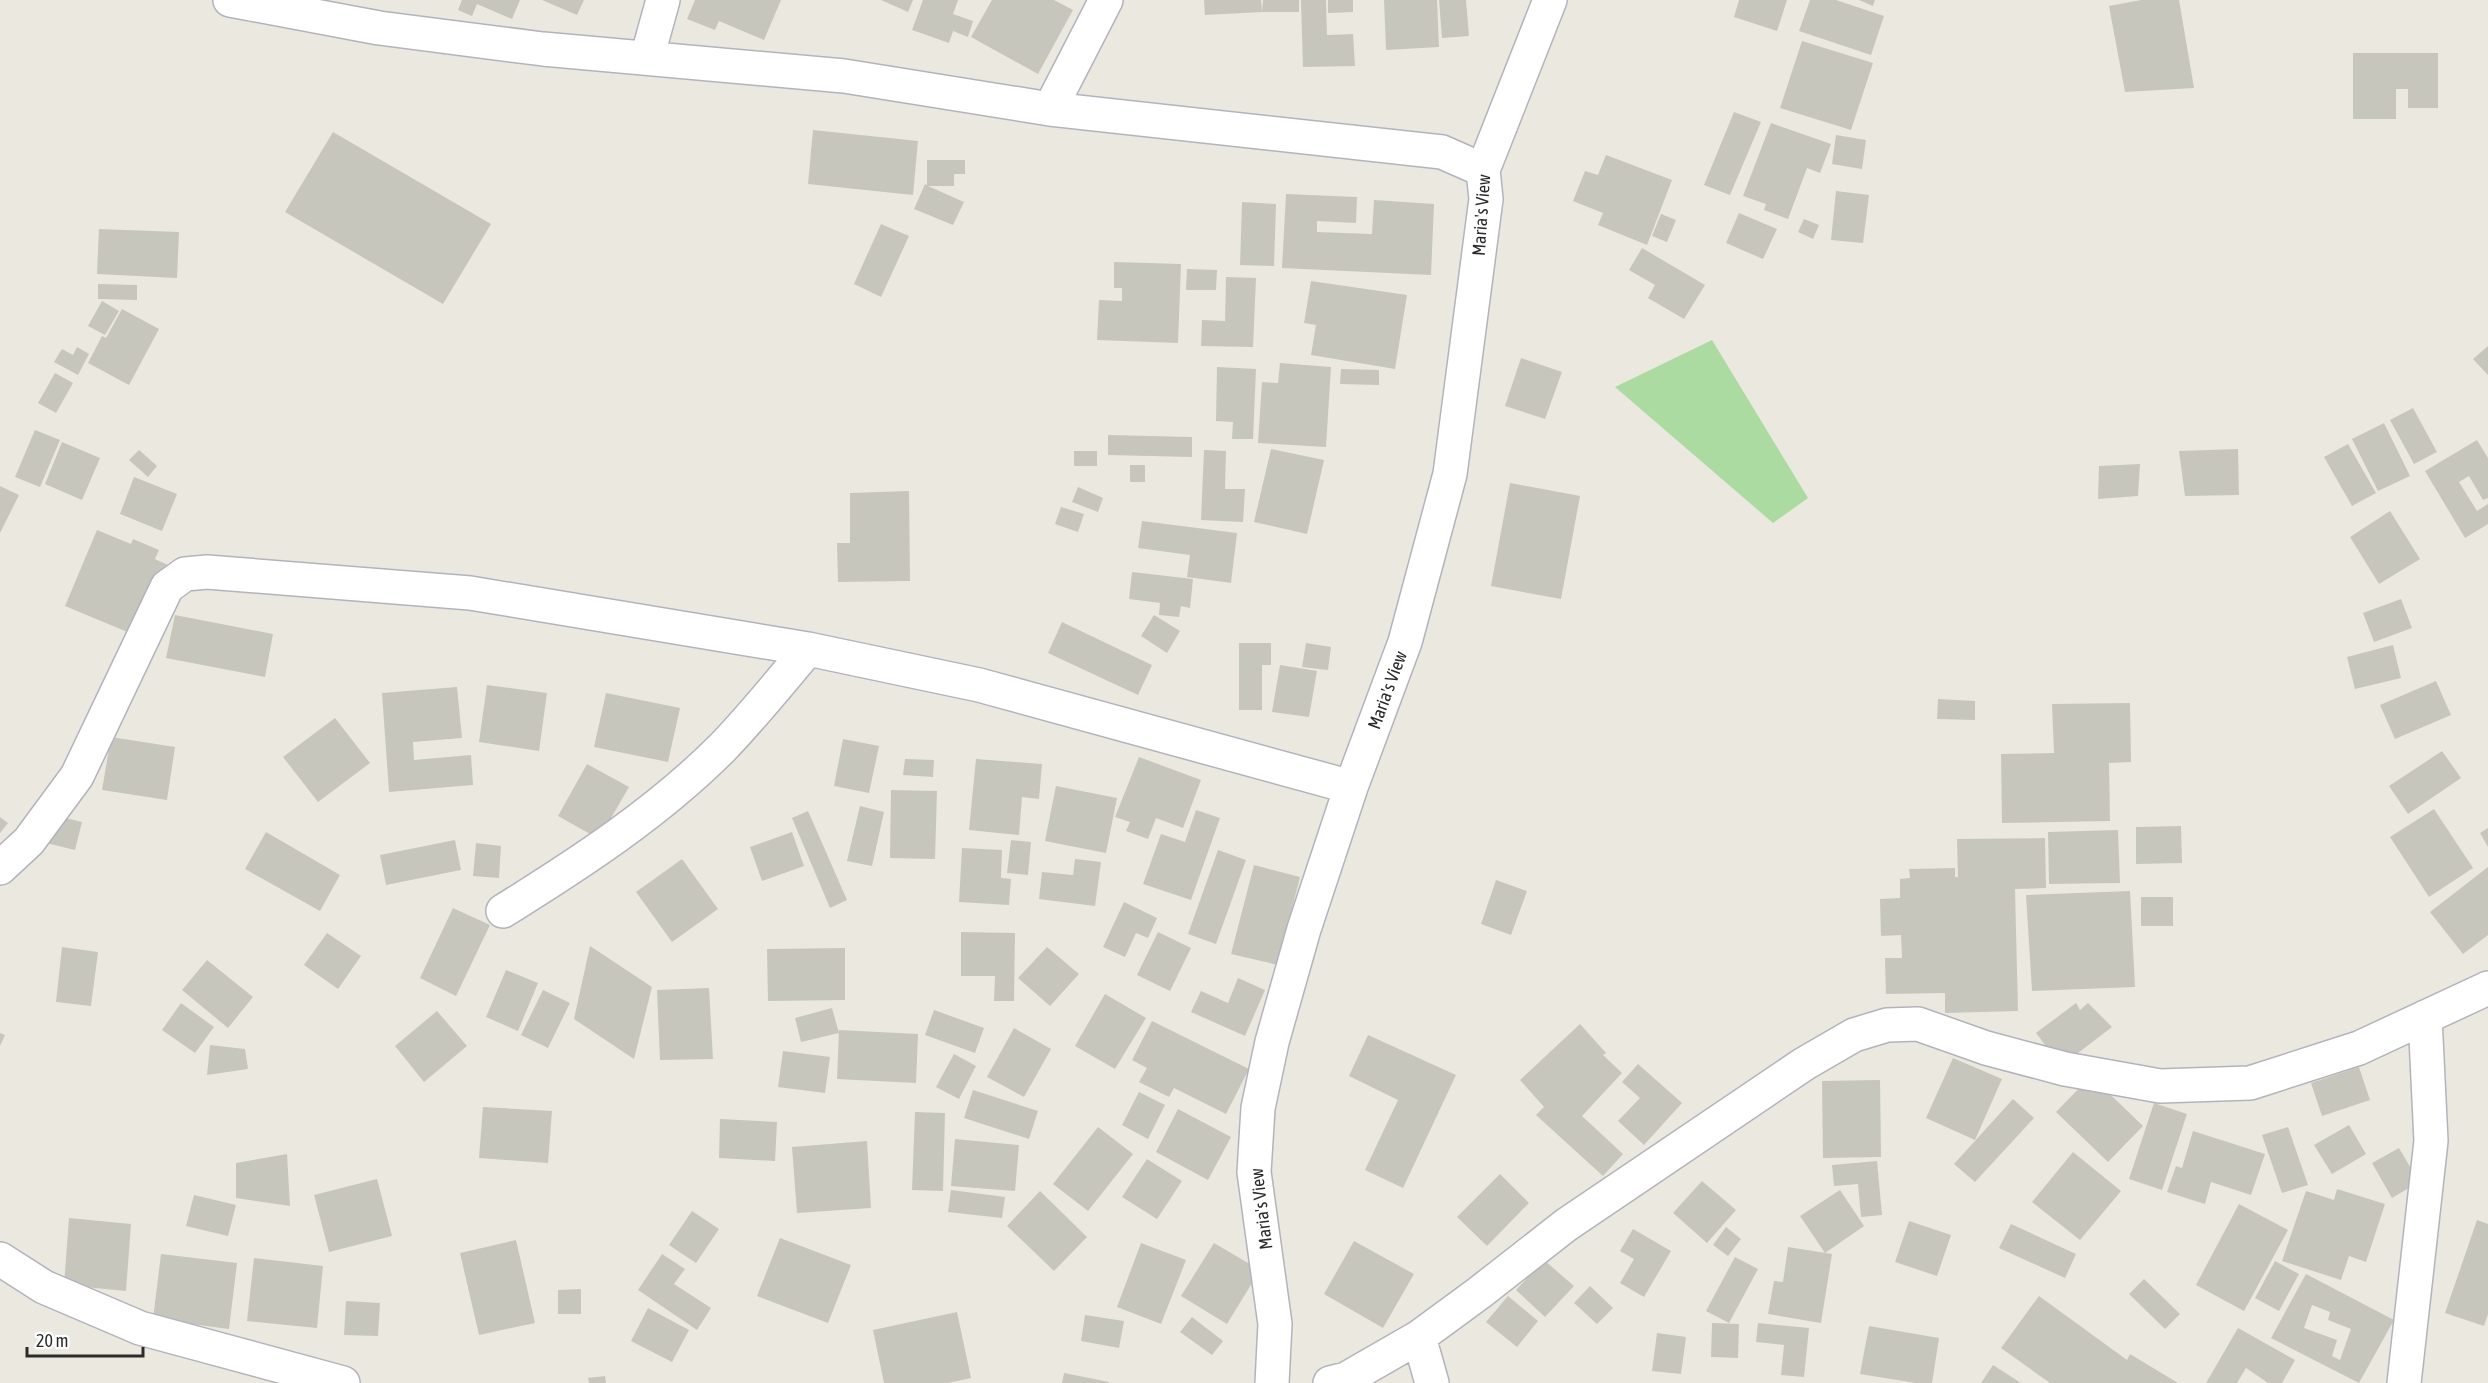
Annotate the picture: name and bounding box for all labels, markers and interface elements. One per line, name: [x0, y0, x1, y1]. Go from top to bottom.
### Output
street label: Maria's View: [1468, 173, 1494, 257]
street label: Maria's View: [1363, 648, 1411, 732]
street label: Maria's View: [1246, 1167, 1276, 1251]
scale bar: [27, 1320, 142, 1358]
text: 20 m: [36, 1330, 68, 1351]

